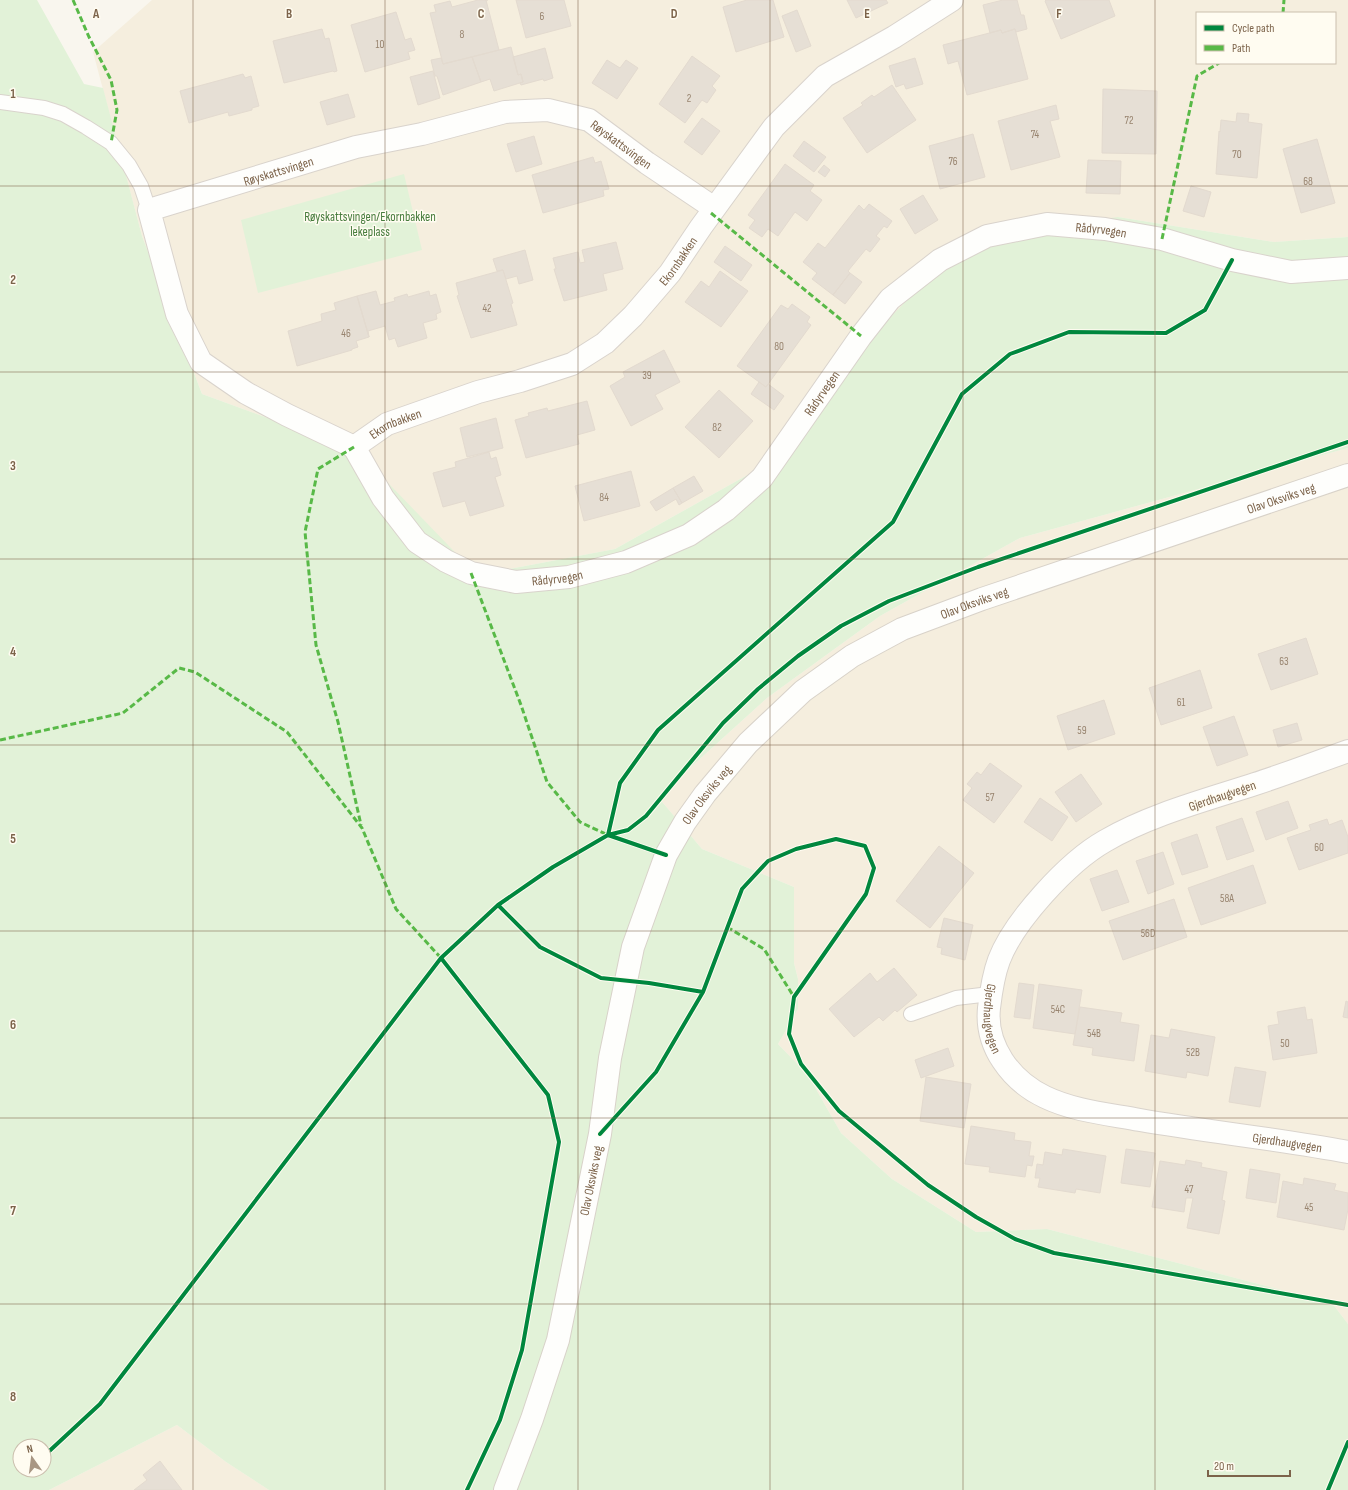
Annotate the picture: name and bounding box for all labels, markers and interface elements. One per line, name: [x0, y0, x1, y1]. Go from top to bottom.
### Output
text: A: [92, 6, 100, 22]
text: B: [286, 6, 292, 22]
text: C: [478, 6, 485, 22]
text: D: [671, 6, 678, 22]
text: E: [864, 6, 870, 22]
text: F: [1056, 6, 1062, 22]
house number: 6: [540, 10, 545, 23]
legend: [1196, 12, 1336, 64]
text: Cycle path: [1232, 21, 1274, 36]
house number: 8: [460, 28, 465, 41]
house number: 10: [376, 38, 384, 51]
text: Path: [1232, 41, 1250, 56]
text: 1: [10, 86, 16, 102]
house number: 2: [687, 92, 692, 105]
house number: 72: [1125, 114, 1134, 127]
street label: Røyskattsvingen: [587, 117, 655, 173]
house number: 74: [1031, 128, 1040, 141]
house number: 70: [1232, 148, 1242, 161]
street label: Røyskattsvingen: [242, 153, 316, 190]
house number: 76: [948, 155, 958, 168]
house number: 68: [1303, 175, 1313, 188]
park label: Røyskattsvingen/Ekornbakken lekeplass: [304, 209, 436, 240]
street label: Rådyrvegen: [1075, 219, 1128, 242]
street label: Ekornbakken: [656, 234, 701, 289]
text: 2: [10, 272, 16, 288]
house number: 42: [482, 302, 492, 315]
house number: 46: [341, 327, 351, 340]
house number: 80: [774, 340, 784, 353]
street label: Rådyrvegen: [801, 368, 843, 419]
house number: 39: [642, 369, 652, 382]
street label: Ekornbakken: [366, 406, 424, 443]
house number: 82: [712, 421, 722, 434]
text: 3: [10, 458, 16, 474]
street label: Olav Oksviks veg: [1245, 480, 1317, 518]
house number: 84: [599, 491, 609, 504]
street label: Rådyrvegen: [531, 567, 585, 589]
street label: Olav Oksviks veg: [938, 584, 1011, 623]
text: 4: [10, 644, 16, 660]
house number: 63: [1279, 655, 1289, 668]
house number: 61: [1177, 696, 1185, 709]
house number: 59: [1077, 724, 1087, 737]
street label: Olav Oksviks veg: [679, 762, 735, 828]
street label: Gjerdhaugvegen: [1187, 777, 1258, 815]
house number: 57: [986, 791, 995, 804]
text: 5: [10, 831, 16, 847]
house number: 60: [1314, 841, 1324, 854]
house number: 58A: [1220, 892, 1234, 905]
house number: 56D: [1141, 927, 1155, 940]
street label: Gjerdhaugvegen: [980, 982, 1004, 1056]
house number: 54C: [1051, 1003, 1065, 1016]
text: 6: [10, 1017, 16, 1033]
house number: 54B: [1087, 1027, 1101, 1040]
house number: 50: [1280, 1037, 1290, 1050]
house number: 52B: [1186, 1046, 1200, 1059]
street label: Gjerdhaugvegen: [1251, 1130, 1323, 1156]
street label: Olav Oksviks veg: [577, 1144, 606, 1217]
house number: 47: [1185, 1183, 1194, 1196]
house number: 45: [1304, 1201, 1314, 1214]
text: 7: [10, 1203, 16, 1219]
text: 8: [10, 1389, 16, 1405]
north arrow: [12, 1438, 52, 1478]
text: N: [25, 1442, 34, 1456]
scale bar: [1208, 1452, 1290, 1478]
text: 20 m: [1214, 1459, 1234, 1474]

